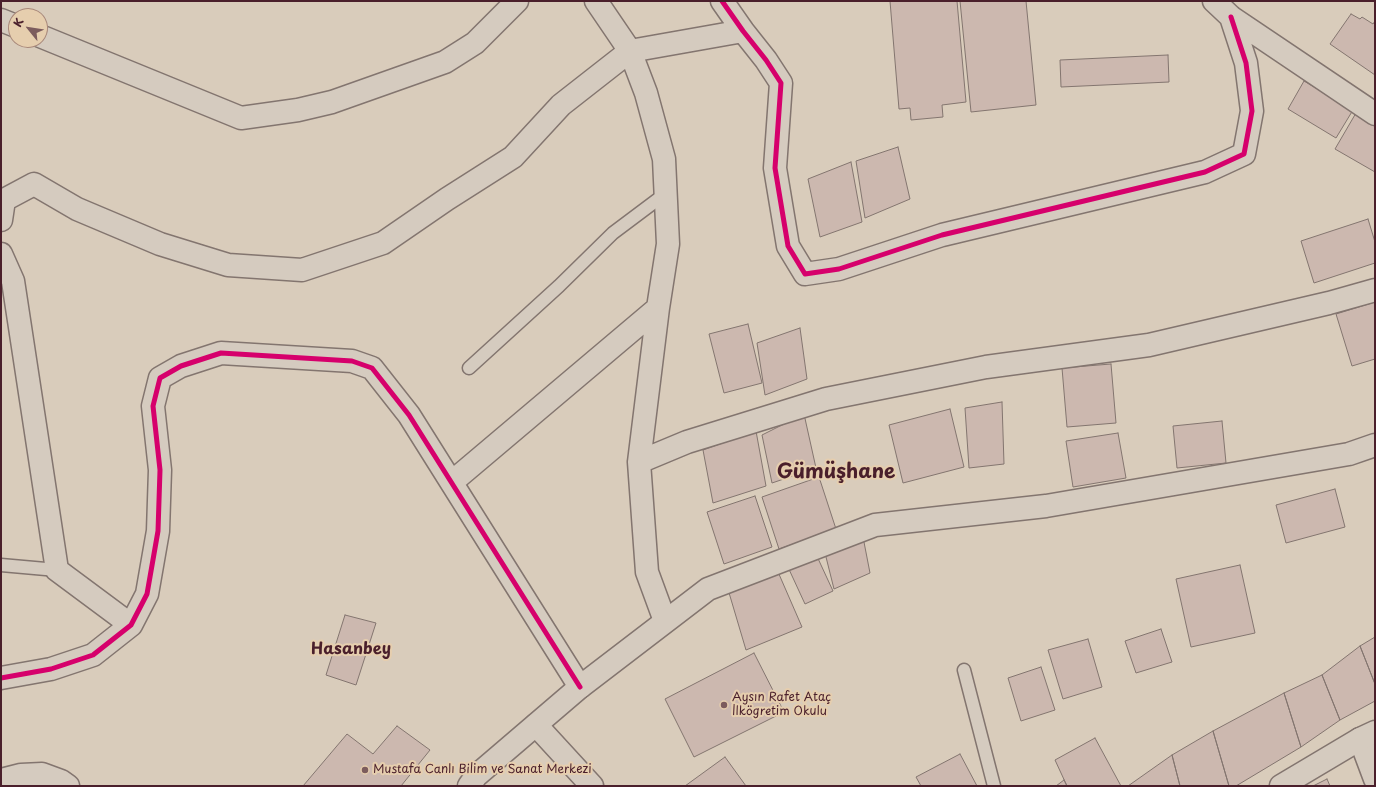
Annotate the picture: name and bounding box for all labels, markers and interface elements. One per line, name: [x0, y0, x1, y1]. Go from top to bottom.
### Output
north arrow: [8, 8, 48, 48]
text: K: [9, 15, 27, 30]
district label: Gümüşhane: [777, 460, 895, 484]
district label: Hasanbey: [311, 640, 391, 660]
place label: Aysın Rafet Ataç İlkögretim Okulu: [732, 691, 831, 719]
marker: Aysın Rafet Ataç İlkögretim Okulu: [719, 700, 729, 710]
place label: Mustafa Canlı Bilim ve Sanat Merkezi: [373, 763, 592, 777]
marker: Mustafa Canlı Bilim ve Sanat Merkezi: [360, 765, 370, 775]

